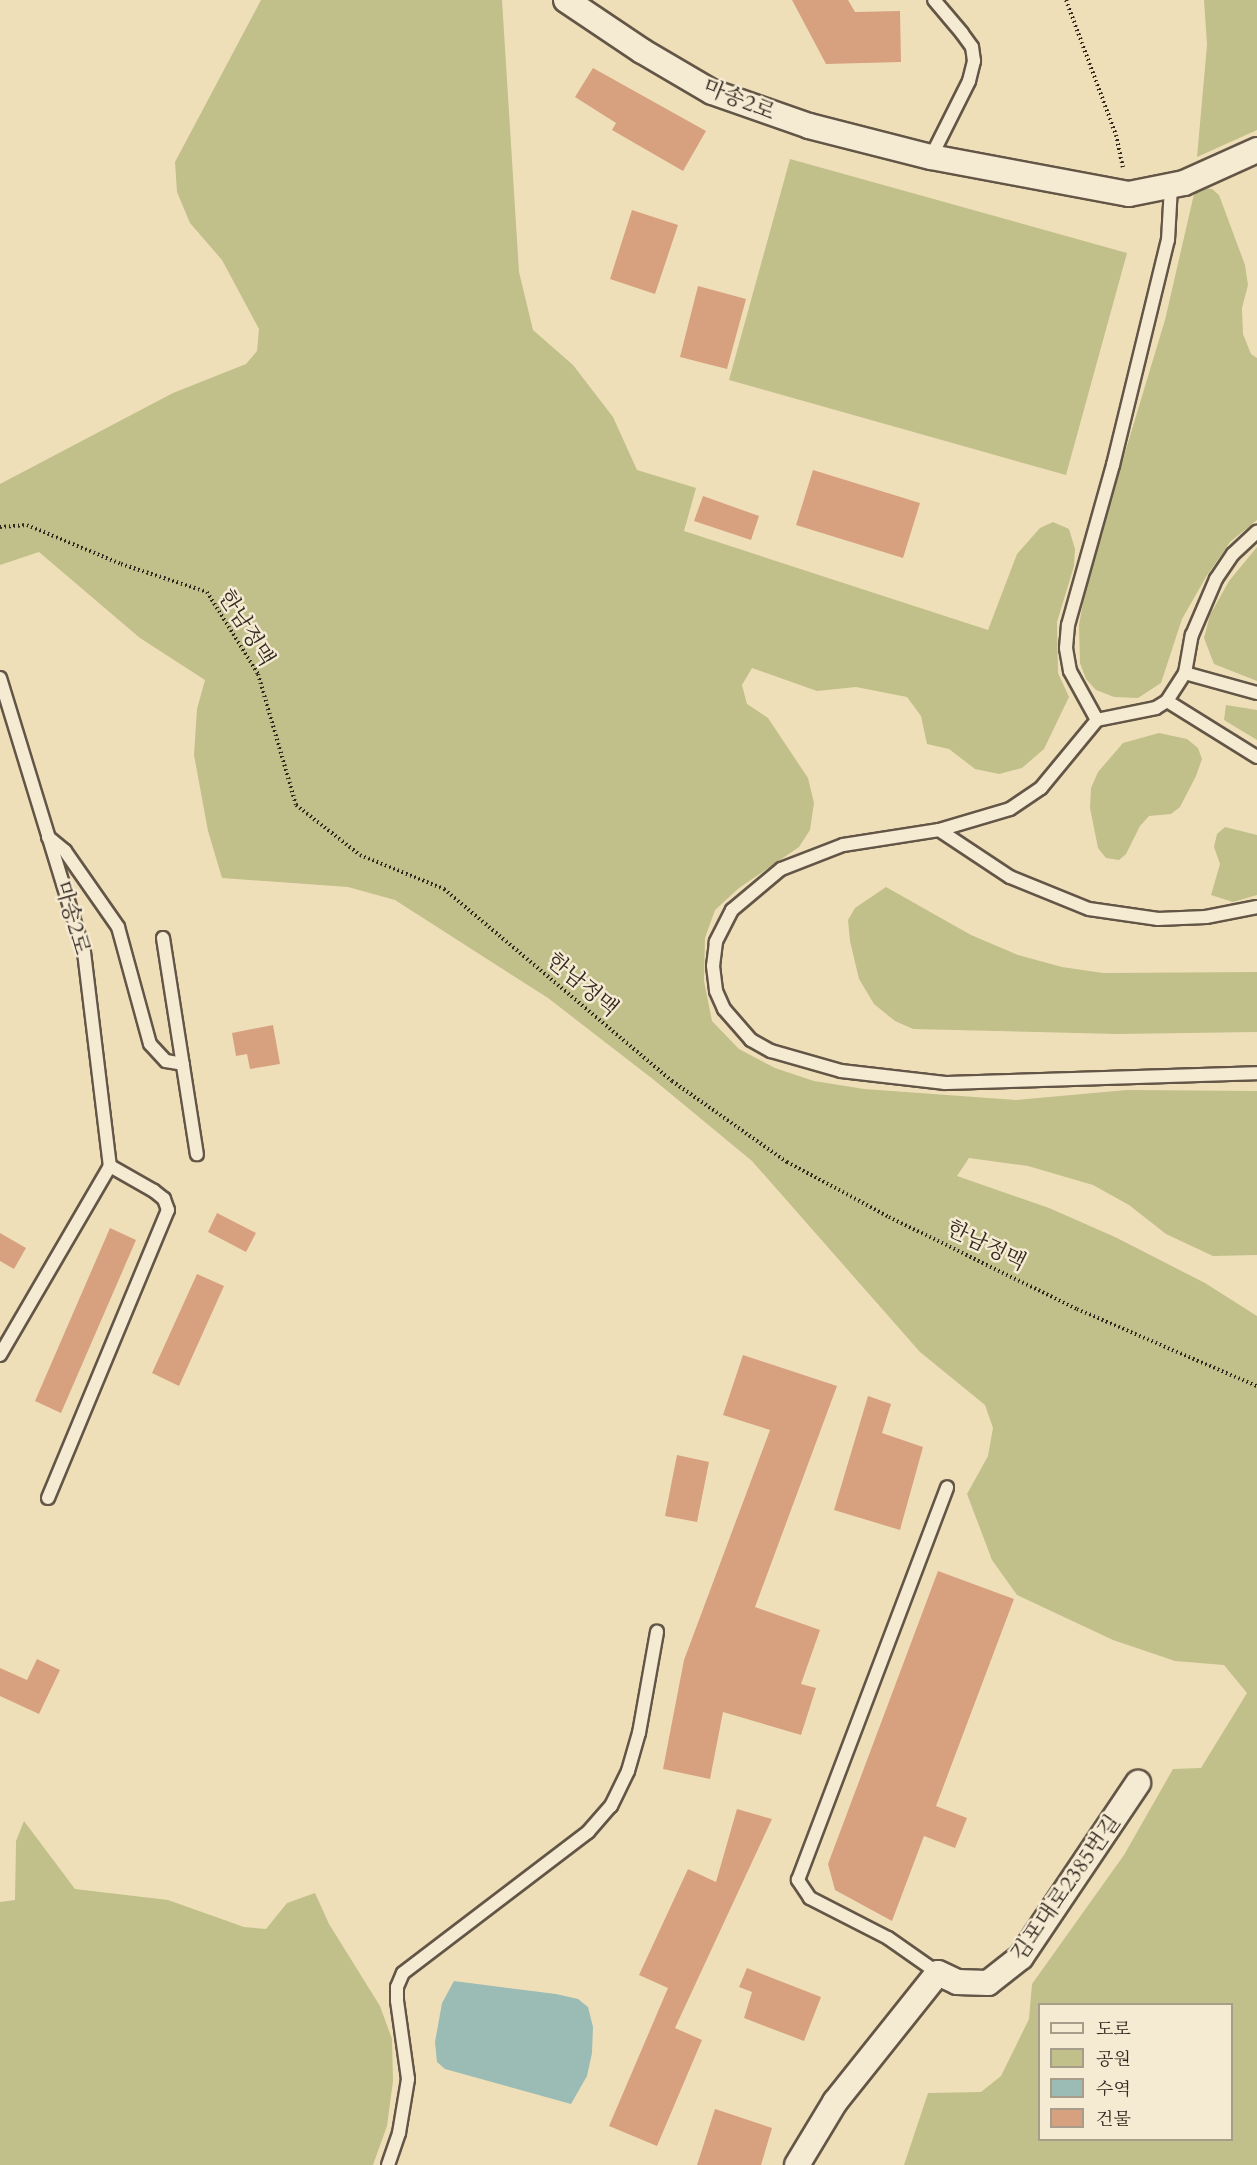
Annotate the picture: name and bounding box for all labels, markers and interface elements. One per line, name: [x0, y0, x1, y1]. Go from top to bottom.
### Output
street label: 마송2로: [699, 74, 779, 126]
street label: 한남정맥: [212, 585, 280, 671]
street label: 마송2로: [49, 878, 95, 958]
street label: 한남정맥: [541, 948, 623, 1022]
street label: 한남정맥: [942, 1216, 1030, 1276]
street label: 김포대로2385번길: [1006, 1810, 1126, 1966]
legend: [1038, 2003, 1233, 2141]
text: 도로: [1096, 2017, 1131, 2042]
text: 공원: [1096, 2047, 1131, 2072]
text: 수역: [1096, 2077, 1131, 2102]
text: 건물: [1096, 2107, 1131, 2132]

